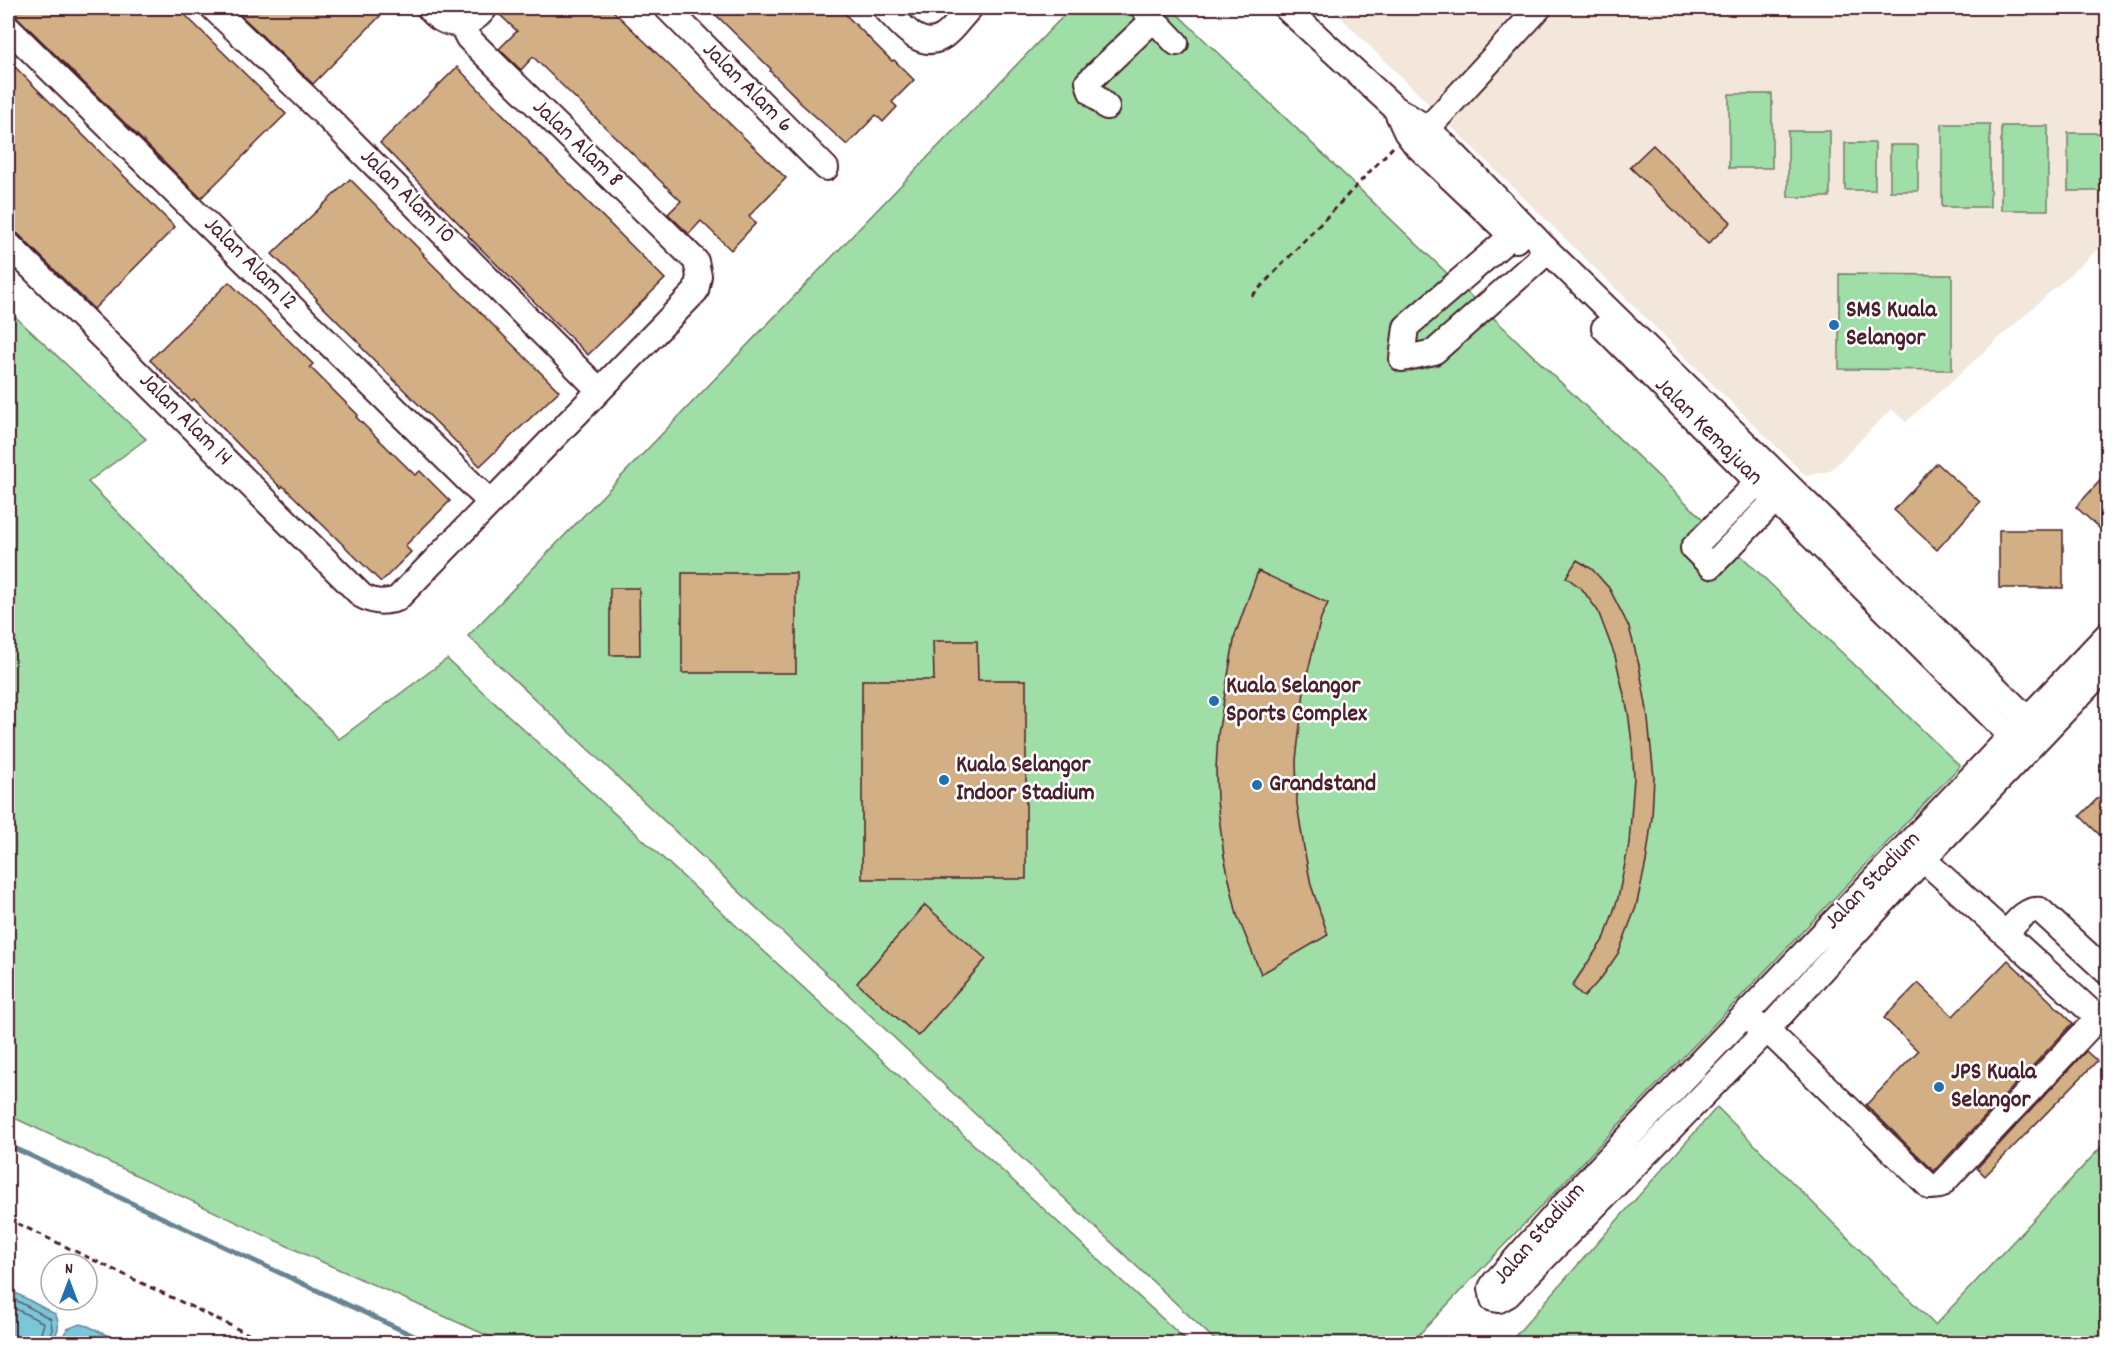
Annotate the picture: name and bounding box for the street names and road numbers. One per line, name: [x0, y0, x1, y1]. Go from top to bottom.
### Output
street label: Jalan Alam 6: [693, 34, 801, 142]
street label: Jalan Alam 8: [524, 92, 630, 196]
street label: Jalan Alam 10: [351, 141, 463, 253]
street label: Jalan Alam 12: [195, 209, 305, 319]
street label: Jalan Alam 14: [130, 365, 240, 475]
street label: Jalan Kemajuan: [1646, 370, 1770, 494]
street label: Jalan Stadium: [1817, 824, 1929, 938]
street label: Jalan Stadium: [1486, 1175, 1594, 1293]

